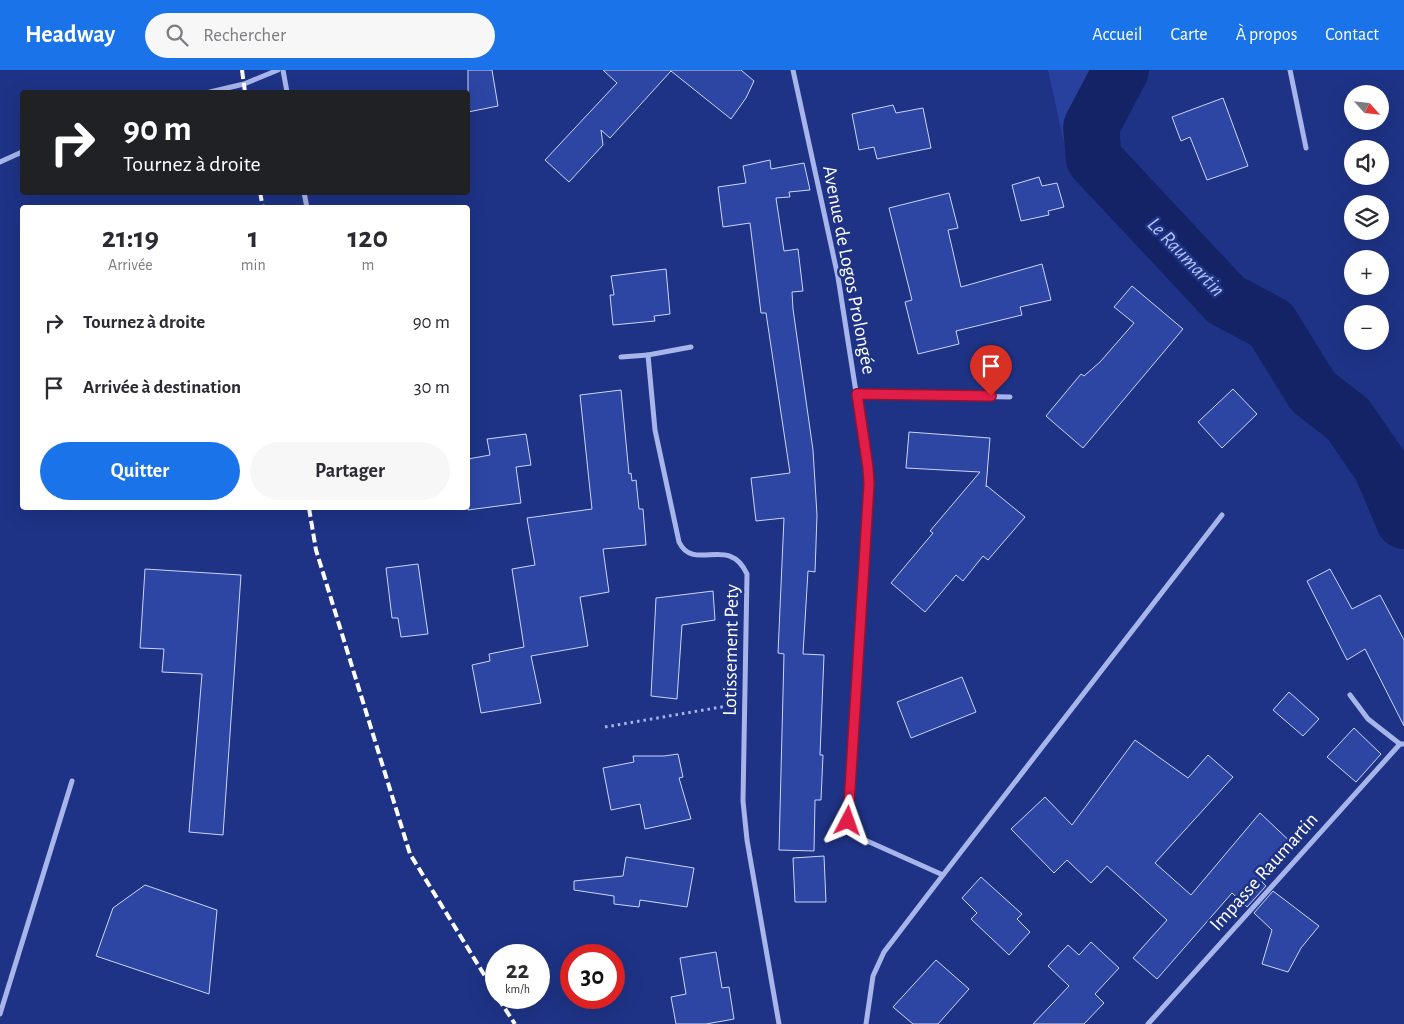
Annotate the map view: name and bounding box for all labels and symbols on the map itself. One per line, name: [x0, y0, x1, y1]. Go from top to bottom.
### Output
north arrow: [1344, 85, 1389, 130]
street label: Avenue de Logos Prolongée: [819, 164, 879, 376]
water label: Le Raumartin: [1143, 213, 1229, 301]
pin: [970, 345, 1012, 396]
street label: Lotissement Pety: [720, 583, 742, 716]
position arrow: [821, 794, 873, 846]
street label: Impasse Raumartin: [1206, 809, 1322, 935]
speed limit sign: 30: [560, 944, 625, 1009]

